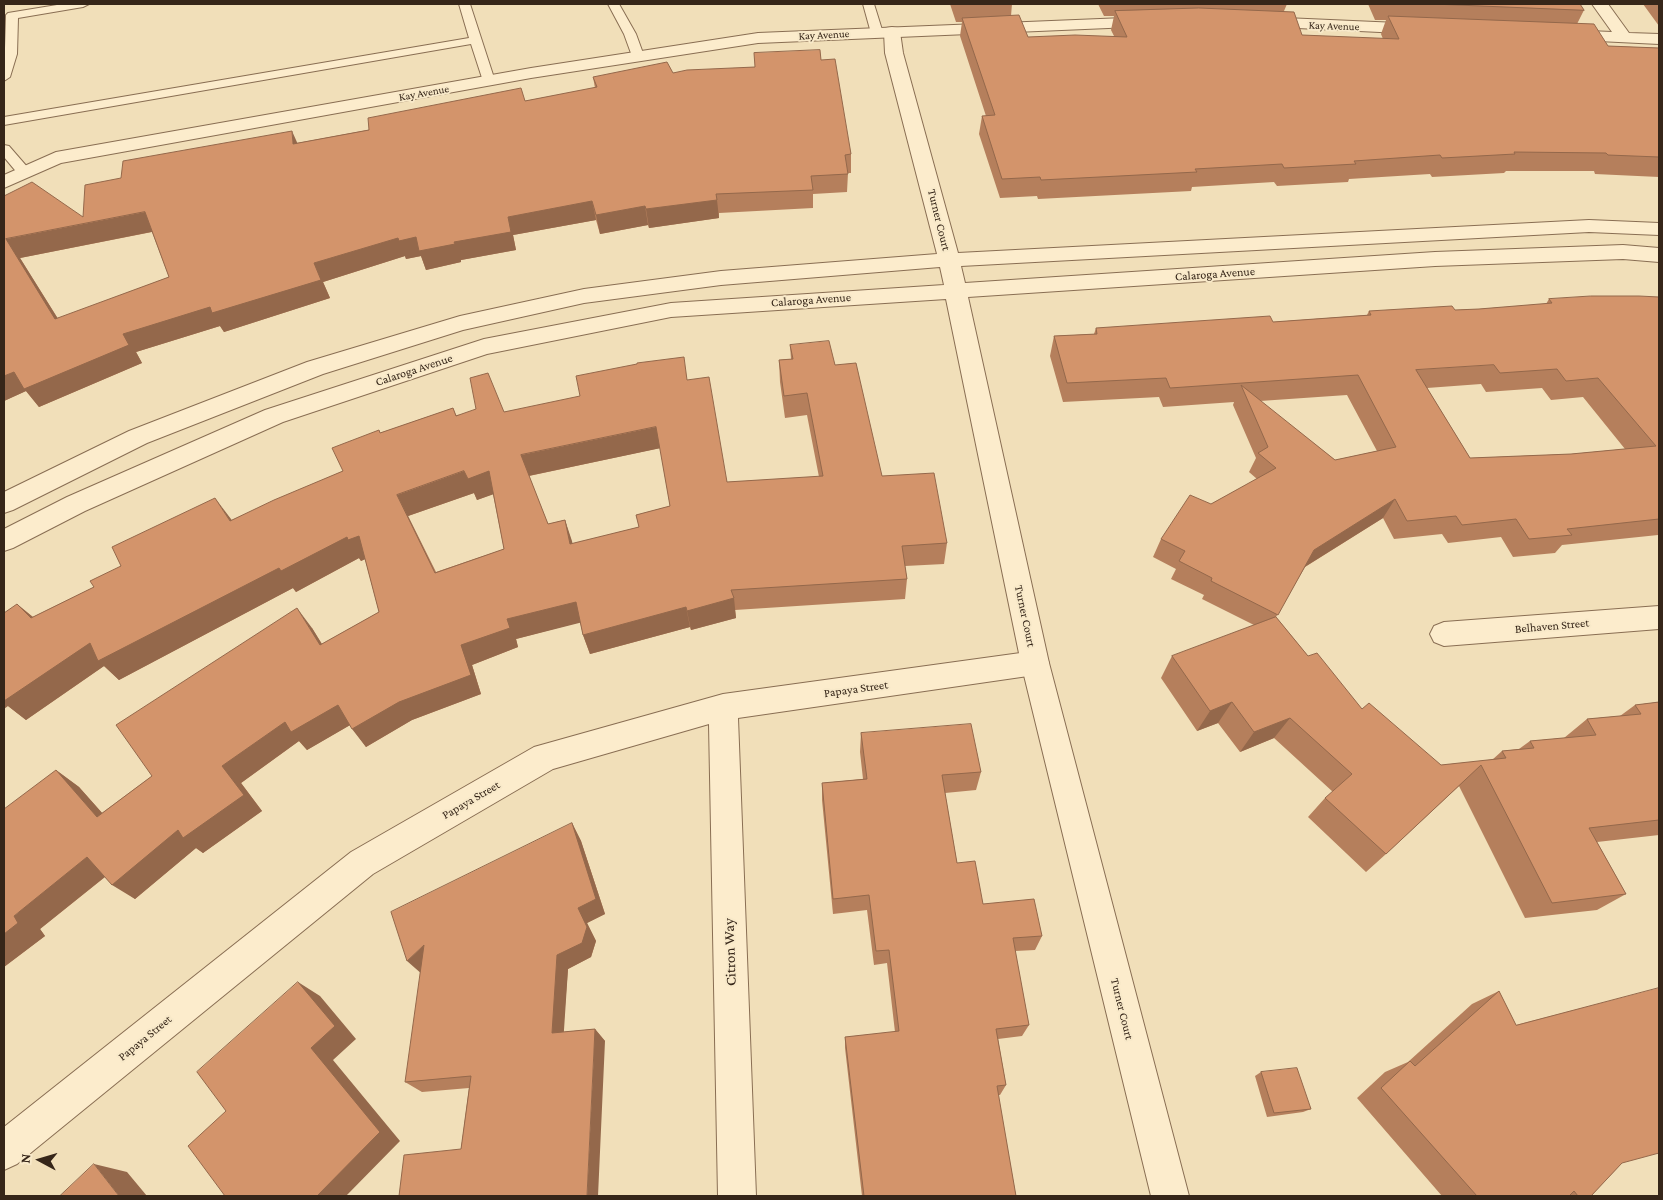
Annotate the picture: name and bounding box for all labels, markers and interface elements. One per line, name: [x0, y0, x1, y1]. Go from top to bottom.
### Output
street label: Kay Avenue: [1308, 19, 1360, 33]
street label: Kay Avenue: [798, 27, 850, 43]
street label: Kay Avenue: [398, 82, 450, 104]
street label: Turner Court: [924, 188, 954, 252]
street label: Calaroga Avenue: [1175, 264, 1255, 284]
street label: Calaroga Avenue: [771, 290, 851, 310]
street label: Calaroga Avenue: [374, 351, 454, 389]
street label: Turner Court: [1011, 584, 1039, 648]
street label: Belhaven Street: [1514, 616, 1590, 636]
street label: Papaya Street: [823, 677, 889, 701]
street label: Papaya Street: [439, 778, 503, 822]
street label: Citron Way: [720, 918, 740, 986]
street label: Turner Court: [1107, 977, 1137, 1041]
street label: Papaya Street: [115, 1012, 175, 1064]
north arrow: [15, 1135, 65, 1185]
text: N: [17, 1153, 34, 1164]

